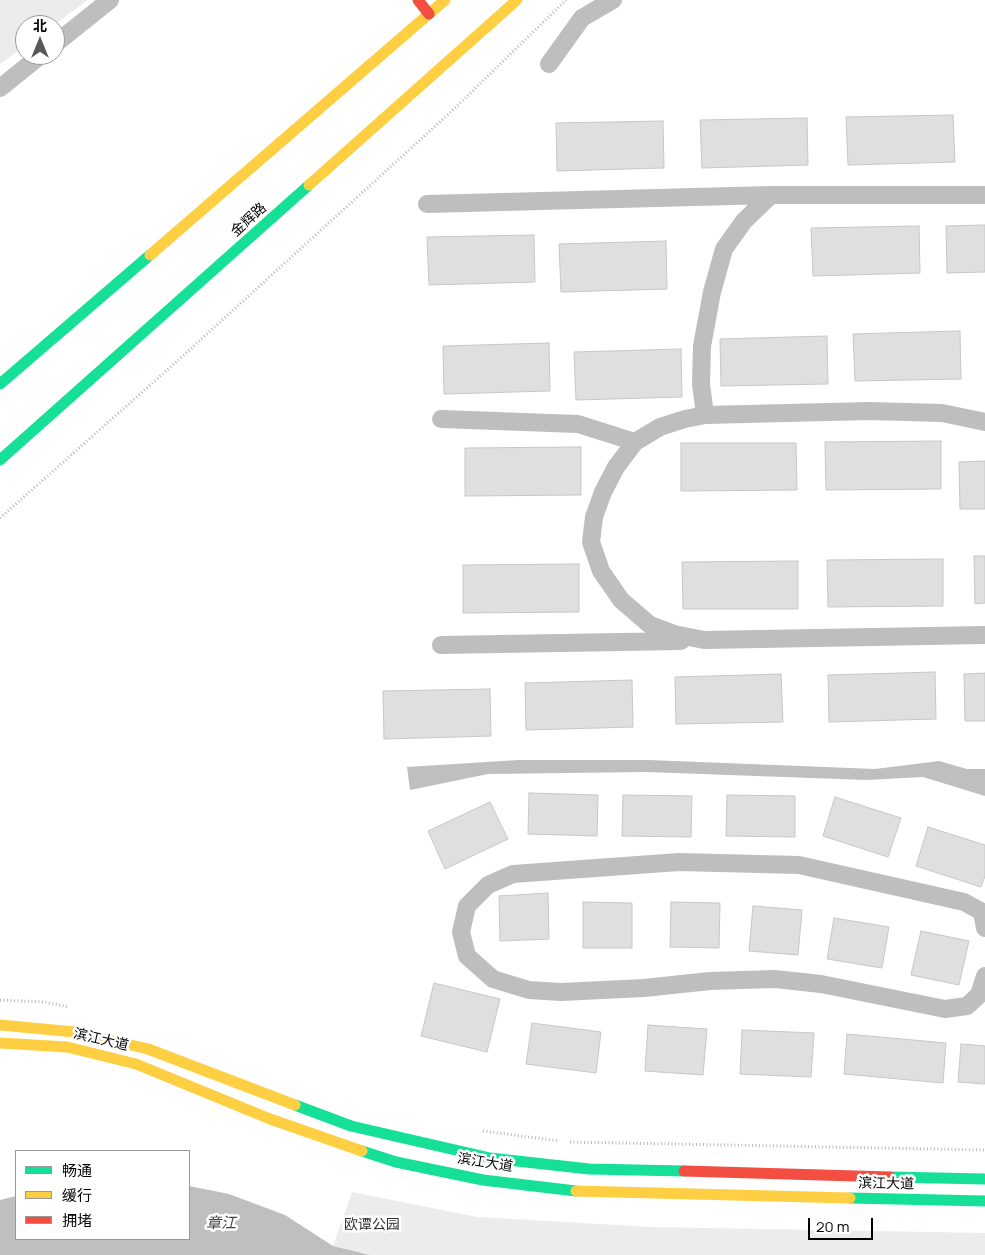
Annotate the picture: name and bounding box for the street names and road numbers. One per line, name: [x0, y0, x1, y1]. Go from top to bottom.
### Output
street label: 金辉路: [228, 200, 270, 240]
street label: 滨江大道: [72, 1026, 130, 1054]
street label: 滨江大道: [456, 1150, 514, 1176]
street label: 滨江大道: [858, 1175, 914, 1193]

